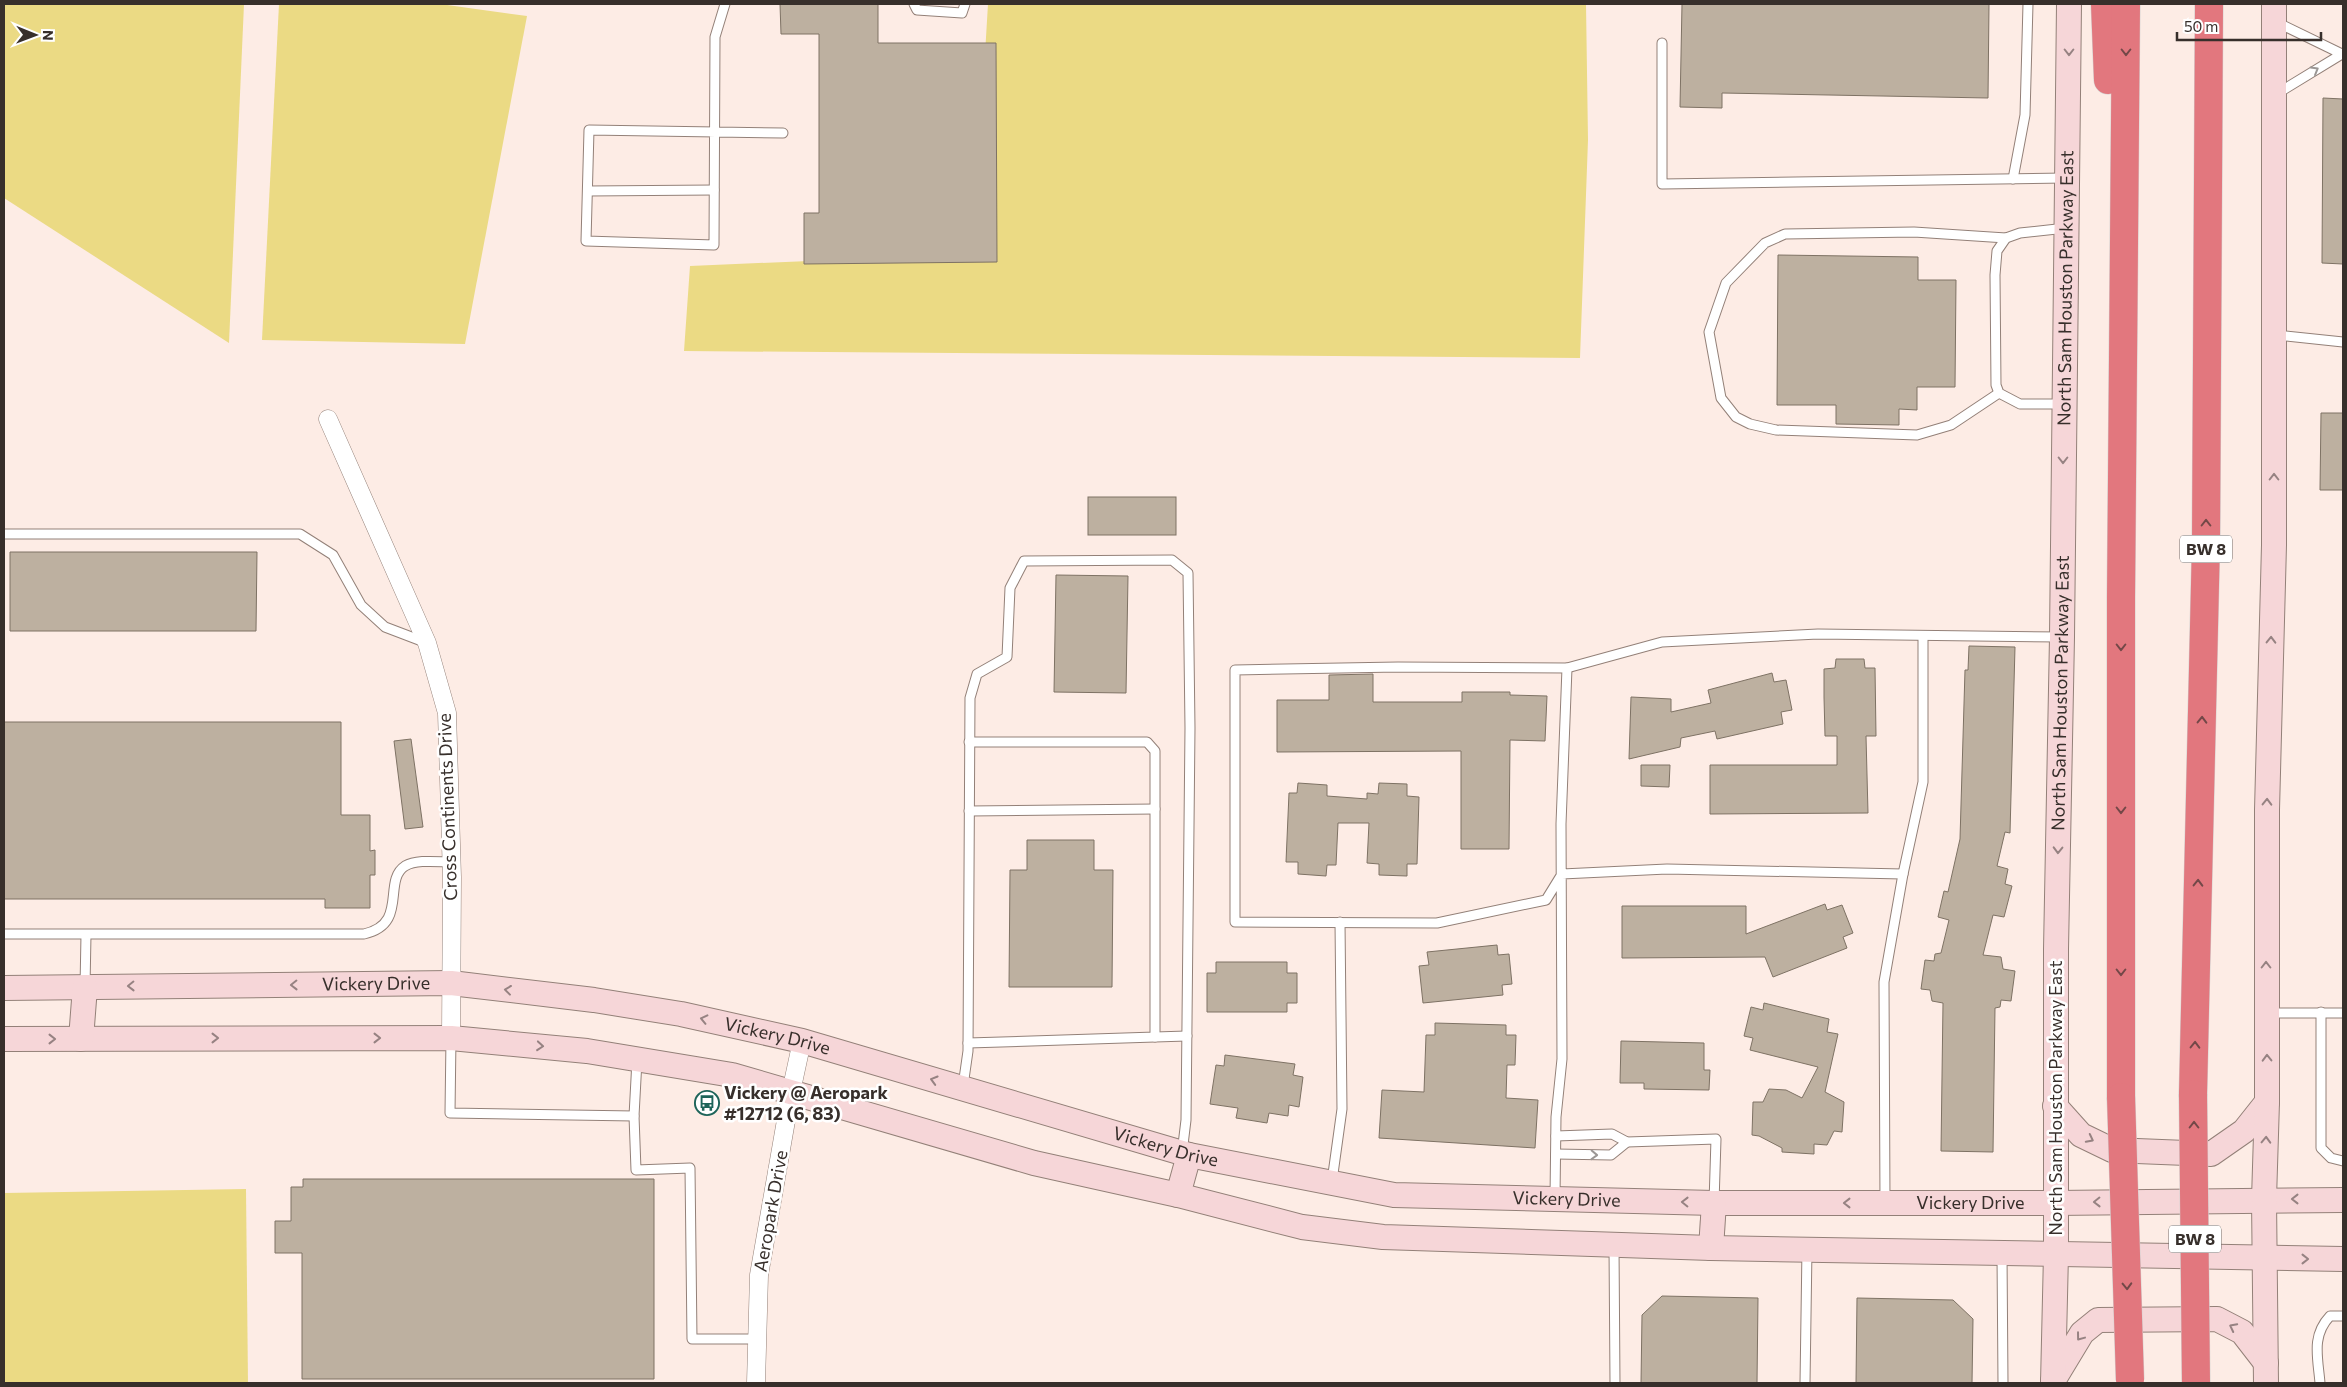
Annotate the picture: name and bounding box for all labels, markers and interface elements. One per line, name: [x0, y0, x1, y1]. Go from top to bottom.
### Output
north arrow: [10, 10, 60, 60]
scale bar: [2177, 10, 2321, 42]
text: 50 m: [2184, 17, 2218, 35]
text: N: [40, 30, 57, 41]
one-way arrow: [2064, 49, 2074, 57]
one-way arrow: [2121, 49, 2131, 57]
one-way arrow: [2309, 66, 2318, 76]
street label: North Sam Houston Parkway East: [2052, 150, 2077, 426]
one-way arrow: [2058, 456, 2068, 464]
one-way arrow: [2269, 473, 2279, 480]
one-way arrow: [2201, 518, 2211, 526]
road number: BW 8: [2180, 536, 2232, 562]
street label: North Sam Houston Parkway East: [2046, 555, 2073, 831]
one-way arrow: [2266, 635, 2277, 643]
one-way arrow: [2116, 644, 2126, 651]
street label: Cross Continents Drive: [433, 713, 461, 901]
one-way arrow: [2197, 716, 2207, 724]
one-way arrow: [2262, 798, 2272, 806]
one-way arrow: [2116, 806, 2126, 814]
one-way arrow: [2053, 846, 2063, 854]
one-way arrow: [2193, 878, 2203, 886]
street label: North Sam Houston Parkway East: [2044, 960, 2066, 1236]
one-way arrow: [2261, 960, 2271, 968]
one-way arrow: [2116, 968, 2126, 976]
street label: Vickery Drive: [322, 971, 430, 994]
one-way arrow: [289, 980, 297, 990]
one-way arrow: [127, 981, 135, 992]
one-way arrow: [504, 985, 512, 996]
street label: Vickery Drive: [722, 1012, 833, 1059]
one-way arrow: [699, 1014, 708, 1025]
one-way arrow: [211, 1033, 219, 1044]
one-way arrow: [374, 1033, 382, 1043]
one-way arrow: [49, 1034, 57, 1044]
one-way arrow: [536, 1040, 544, 1051]
one-way arrow: [2189, 1041, 2200, 1049]
one-way arrow: [2262, 1053, 2272, 1061]
one-way arrow: [930, 1075, 938, 1086]
place label: Vickery @ Aeropark #12712 (6, 83): [724, 1081, 889, 1124]
bus stop icon: Vickery @ Aeropark #12712 (6, 83): [694, 1090, 720, 1116]
one-way arrow: [2189, 1120, 2199, 1128]
street label: Vickery Drive: [1111, 1121, 1220, 1170]
one-way arrow: [2085, 1133, 2094, 1143]
one-way arrow: [2261, 1136, 2271, 1144]
street label: Aeropark Drive: [748, 1148, 792, 1273]
one-way arrow: [1590, 1150, 1598, 1160]
street label: Vickery Drive: [1512, 1186, 1621, 1211]
street label: Vickery Drive: [1916, 1191, 2025, 1213]
one-way arrow: [2290, 1194, 2298, 1204]
one-way arrow: [1680, 1197, 1688, 1208]
one-way arrow: [2093, 1197, 2100, 1207]
one-way arrow: [1843, 1198, 1850, 1208]
road number: BW 8: [2169, 1226, 2221, 1252]
one-way arrow: [2301, 1254, 2309, 1264]
one-way arrow: [2122, 1282, 2133, 1290]
one-way arrow: [2230, 1324, 2239, 1334]
one-way arrow: [2077, 1331, 2086, 1341]

